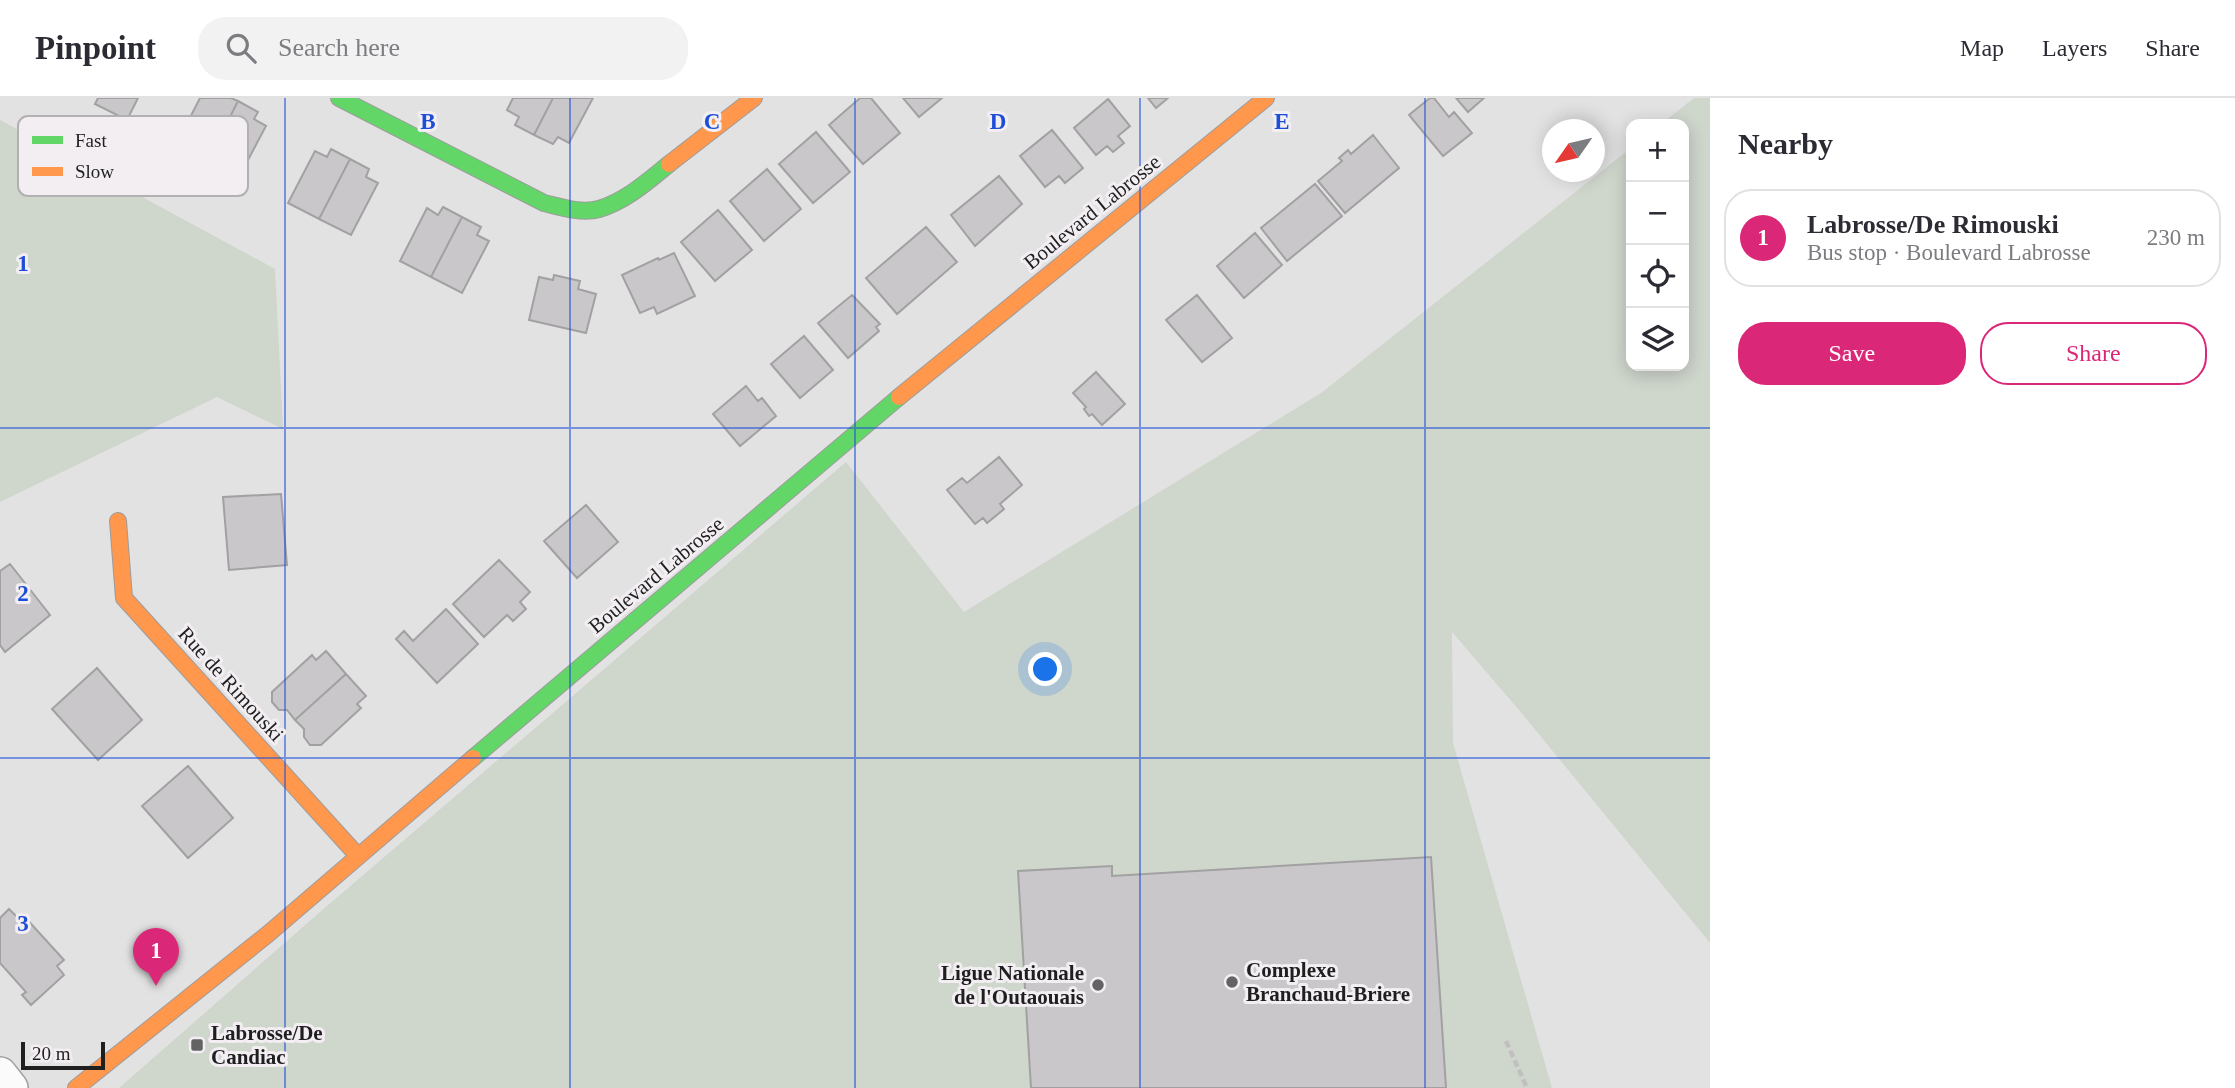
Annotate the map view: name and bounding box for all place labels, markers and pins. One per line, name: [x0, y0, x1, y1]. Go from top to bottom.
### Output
pin: 1: [133, 928, 179, 986]
place label: Complexe Branchaud-Briere: [1246, 958, 1410, 1006]
place label: Ligue Nationale de l'Outaouais: [941, 961, 1084, 1009]
marker: Complexe Branchaud-Briere: [1224, 974, 1240, 990]
marker: Ligue Nationale de l'Outaouais: [1090, 977, 1106, 993]
place label: Labrosse/De Candiac: [211, 1021, 323, 1069]
marker: Labrosse/De Candiac: [189, 1037, 205, 1053]

